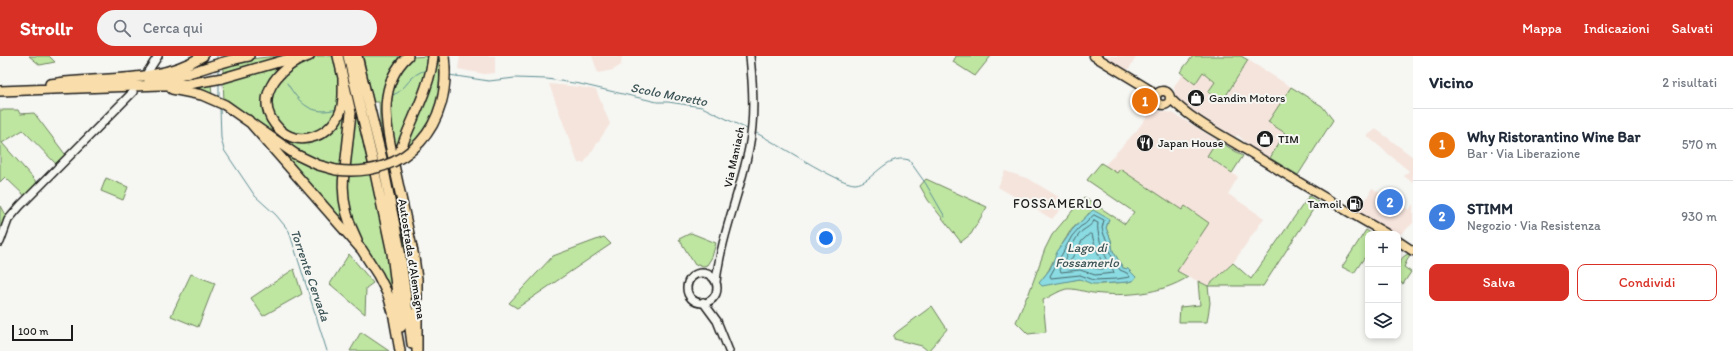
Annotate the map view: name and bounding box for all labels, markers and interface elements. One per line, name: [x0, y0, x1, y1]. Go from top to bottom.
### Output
search box: [97, 10, 377, 46]
text: Strollr: [20, 17, 73, 40]
icon: search: [111, 17, 133, 39]
text: Cerca qui: [143, 19, 203, 37]
text: Mappa: [1522, 20, 1562, 37]
text: Indicazioni: [1584, 20, 1650, 37]
text: Salvati: [1672, 20, 1713, 37]
text: Vicino: [1429, 72, 1473, 92]
text: 2 risultati: [1662, 75, 1717, 90]
water label: Scolo Moretto: [629, 80, 709, 109]
pin: 1: [1132, 86, 1158, 116]
shop icon: Gandin Motors: [1186, 88, 1206, 108]
place label: Gandin Motors: [1209, 91, 1285, 105]
street label: Via Maniach: [721, 124, 747, 189]
text: Why Ristorantino Wine Bar: [1467, 128, 1640, 146]
shop icon: TIM: [1255, 129, 1275, 149]
place label: TIM: [1278, 132, 1299, 146]
restaurant icon: Japan House: [1135, 133, 1155, 153]
place label: Japan House: [1158, 136, 1224, 150]
text: 1: [1439, 137, 1445, 152]
text: 570 m: [1682, 137, 1717, 152]
text: Bar · Via Liberazione: [1467, 146, 1580, 161]
pin: 2: [1377, 187, 1403, 217]
fuel station icon: Tamoil: [1345, 194, 1365, 214]
district label: FOSSAMERLO: [1013, 196, 1103, 211]
place label: Tamoil: [1308, 197, 1343, 211]
street label: Autostrada d'Alemagna: [396, 198, 429, 321]
text: STIMM: [1467, 200, 1513, 218]
text: 2: [1439, 209, 1445, 224]
text: 930 m: [1681, 209, 1717, 224]
text: Negozio · Via Resistenza: [1467, 218, 1601, 233]
water label: Torrente Cervada: [288, 227, 333, 323]
your location: [816, 228, 836, 248]
map controls: [1365, 231, 1401, 339]
button: +: [1365, 231, 1401, 267]
water label: Lago di Fossamerlo: [1055, 240, 1119, 270]
button: Salva: [1429, 264, 1569, 301]
button: Condividi: [1577, 264, 1717, 301]
button: −: [1365, 267, 1401, 303]
button: layers: [1365, 303, 1401, 339]
scale bar: [12, 323, 73, 342]
text: 100 m: [18, 325, 48, 338]

